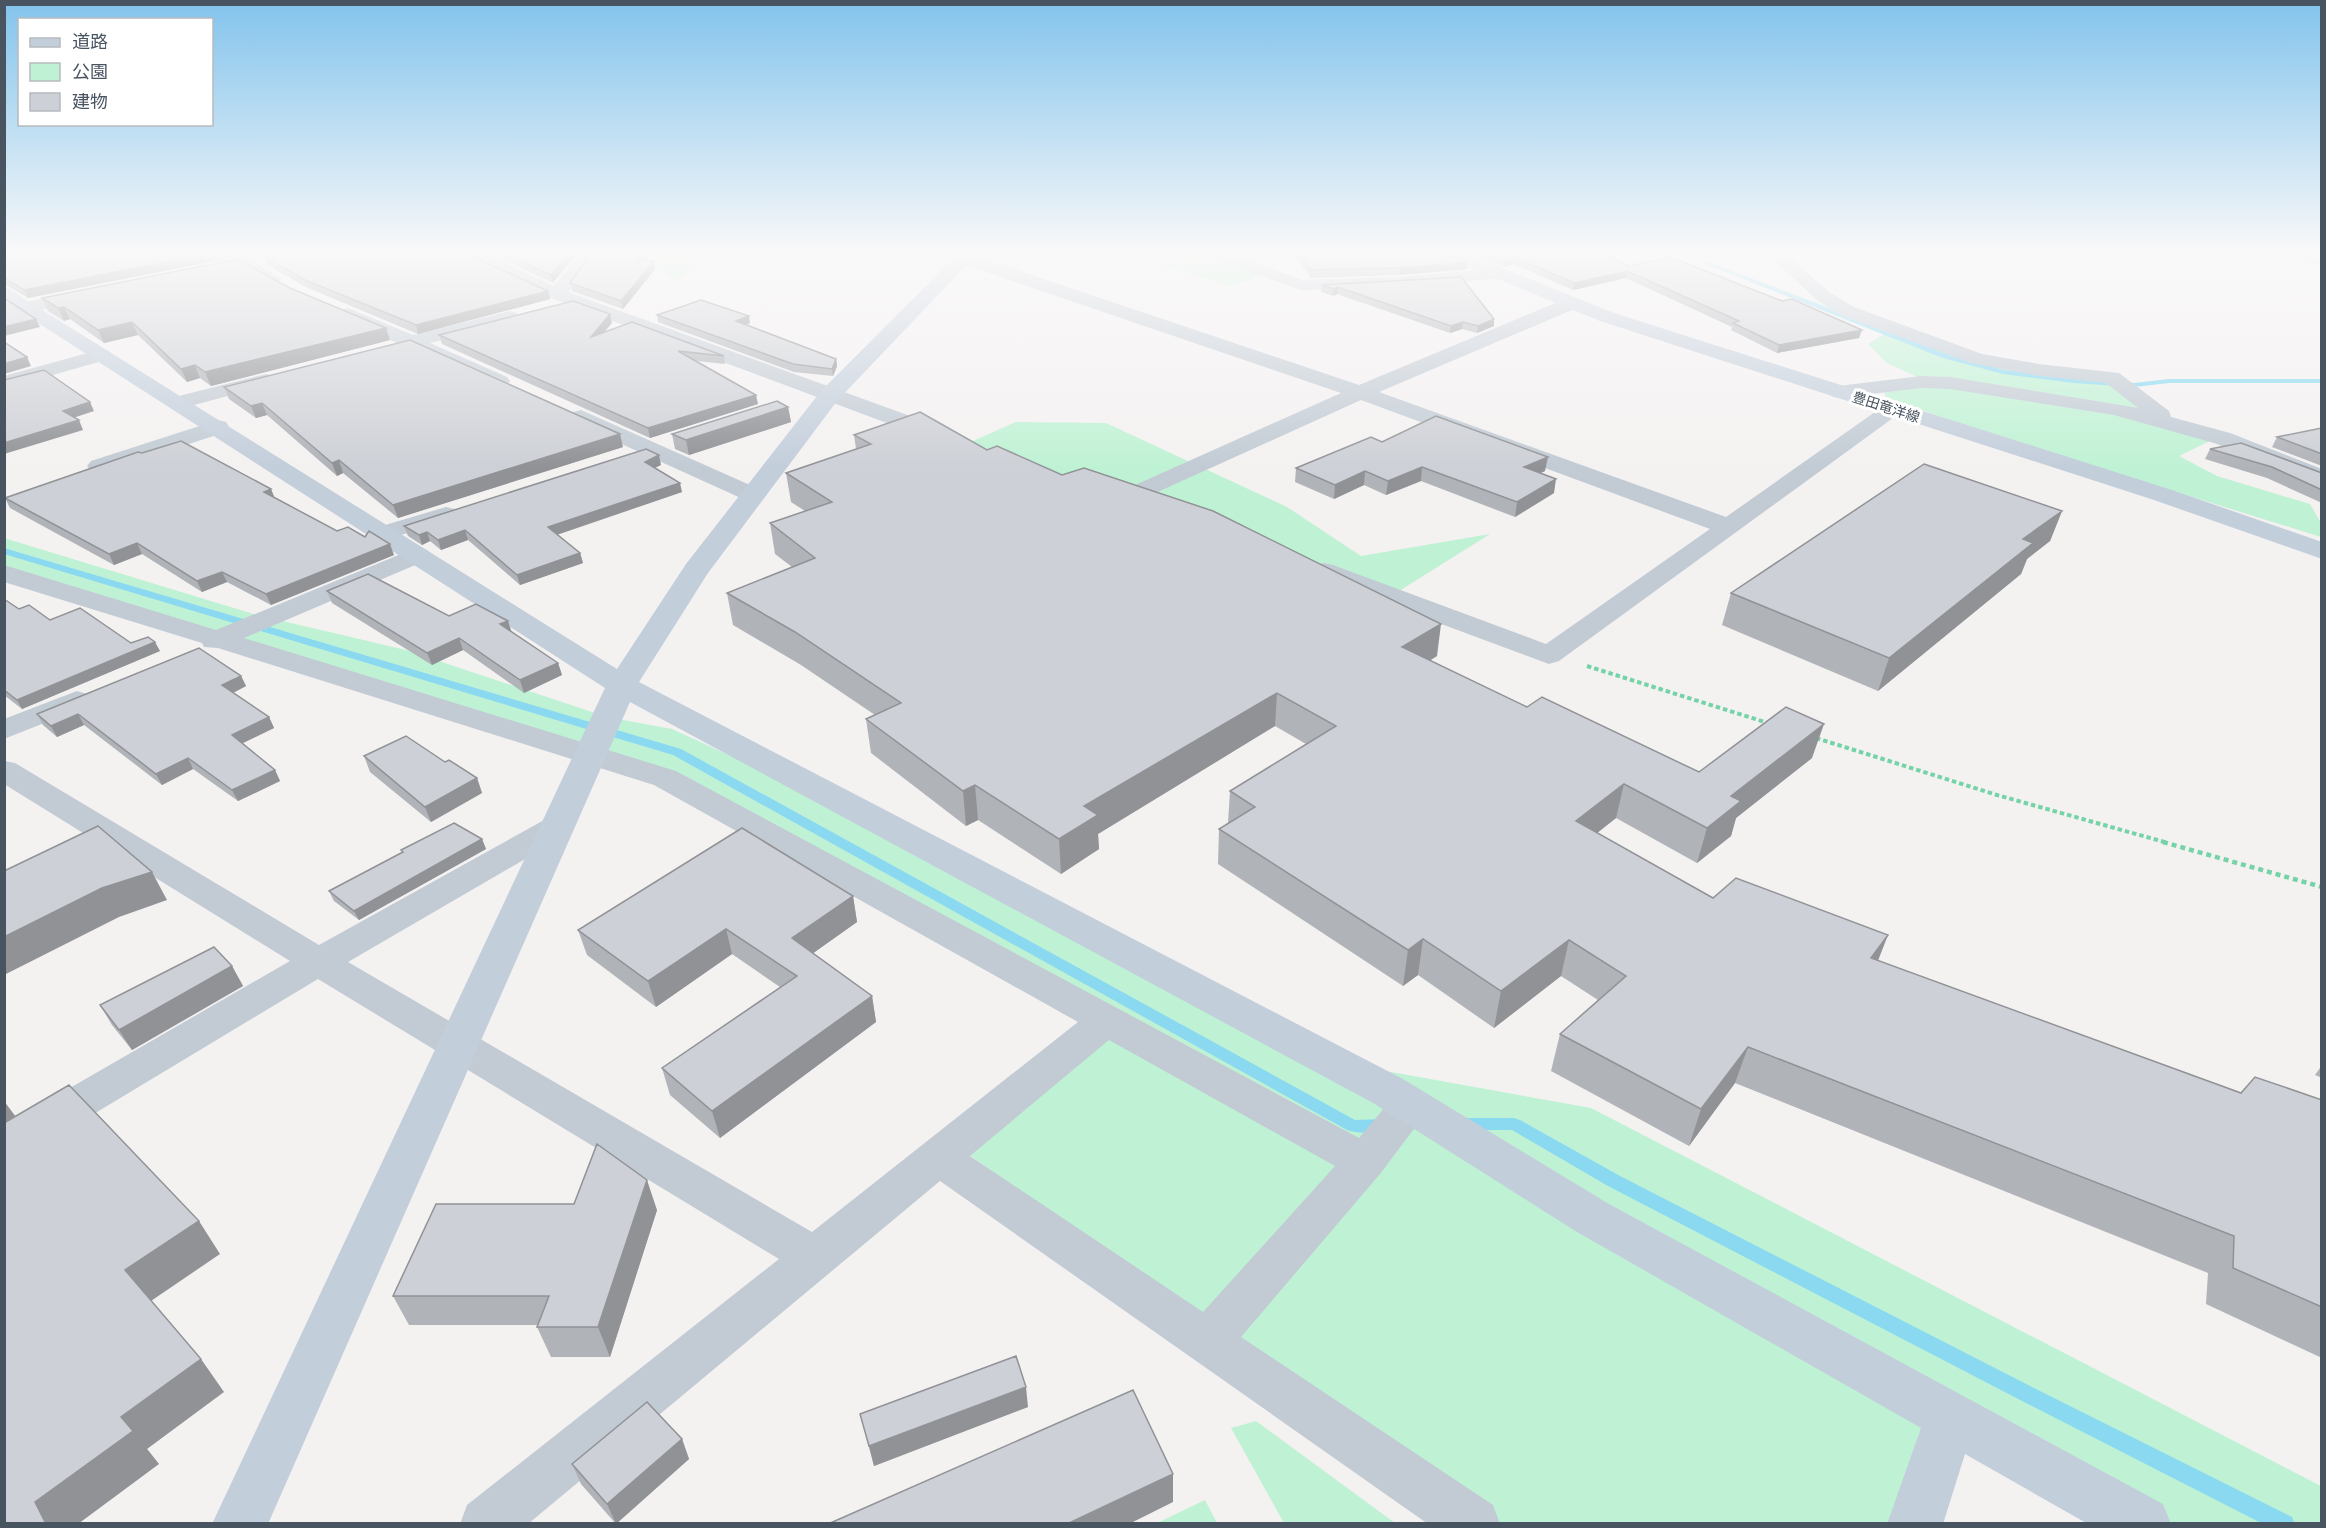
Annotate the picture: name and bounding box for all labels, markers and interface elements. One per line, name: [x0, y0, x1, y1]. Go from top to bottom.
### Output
legend: [18, 18, 213, 126]
text: 道路: [72, 29, 108, 53]
text: 公園: [72, 59, 108, 83]
text: 建物: [72, 89, 108, 113]
street label: 豊田竜洋線: [1850, 387, 1922, 426]

